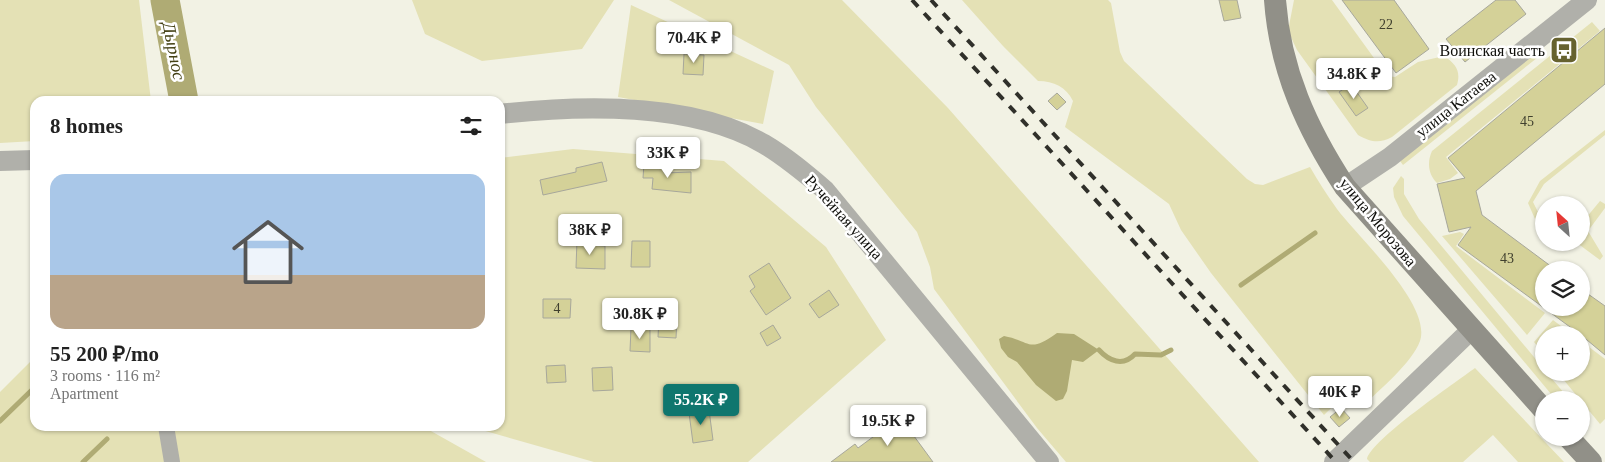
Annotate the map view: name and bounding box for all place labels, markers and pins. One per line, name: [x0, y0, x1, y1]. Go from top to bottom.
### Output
pin: 70.4K ₽: [648, 22, 740, 64]
bus stop icon: Воинская часть: [1549, 35, 1579, 65]
place label: Воинская часть: [1440, 42, 1545, 59]
pin: 34.8K ₽: [1308, 58, 1400, 100]
pin: 33K ₽: [633, 136, 703, 179]
pin: 38K ₽: [555, 214, 625, 256]
pin: 30.8K ₽: [594, 298, 686, 340]
pin: 40K ₽: [1305, 376, 1375, 418]
pin: 55.2K ₽: [655, 384, 747, 426]
pin: 19.5K ₽: [842, 404, 934, 447]

